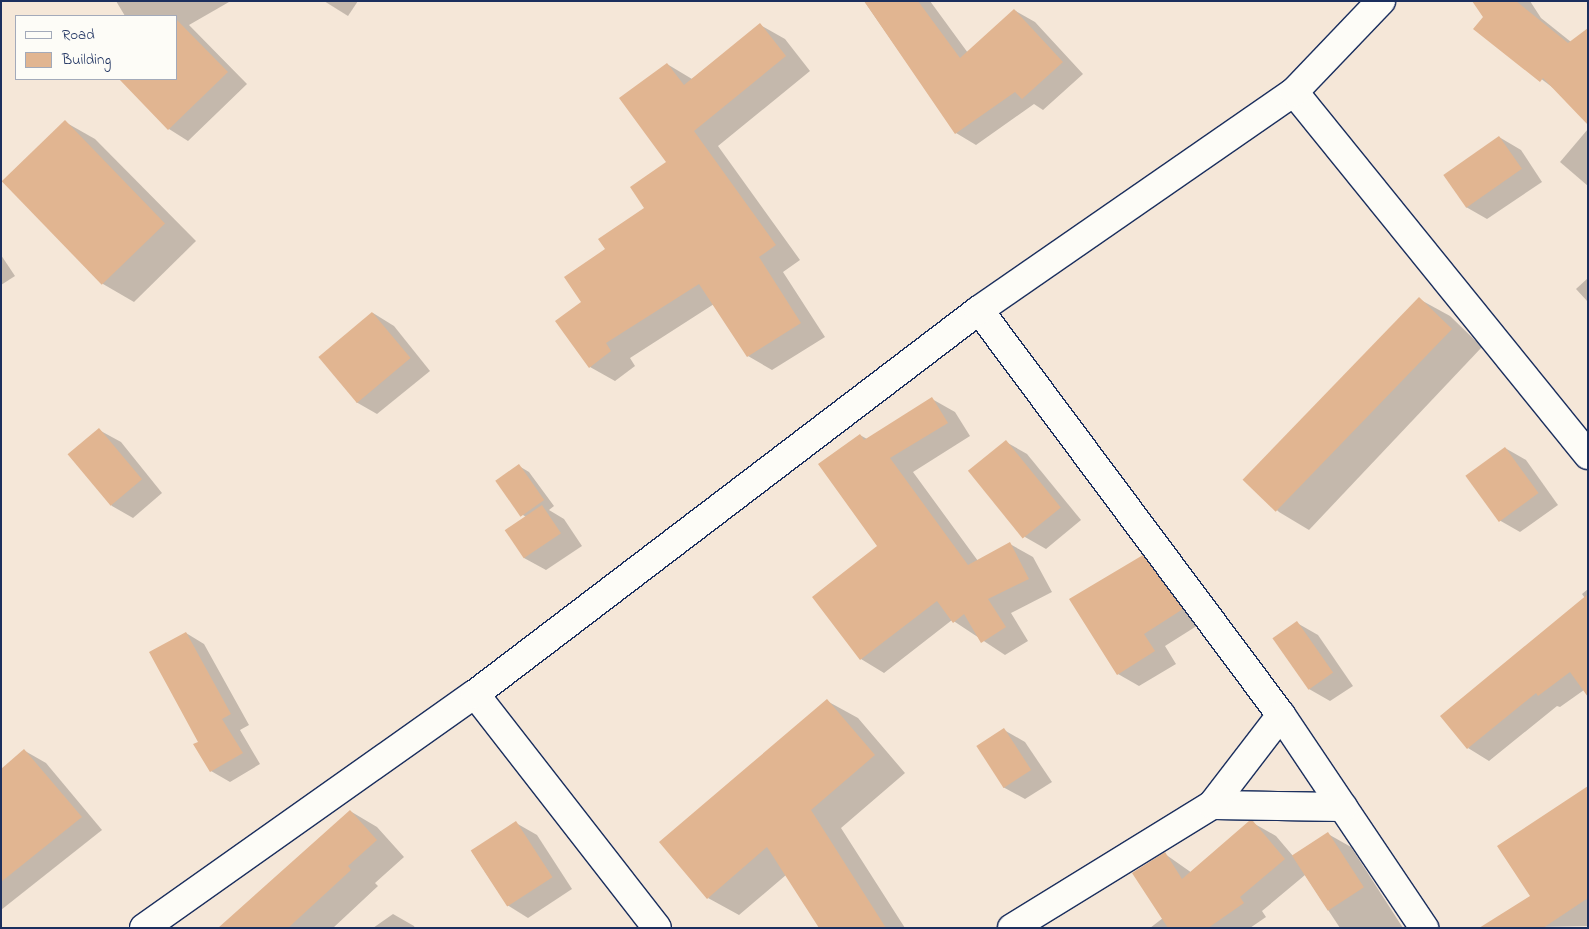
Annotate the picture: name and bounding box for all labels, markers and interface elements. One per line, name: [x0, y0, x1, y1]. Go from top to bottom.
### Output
legend: [15, 15, 178, 80]
text: Road: [62, 24, 95, 46]
text: Building: [62, 49, 111, 71]

